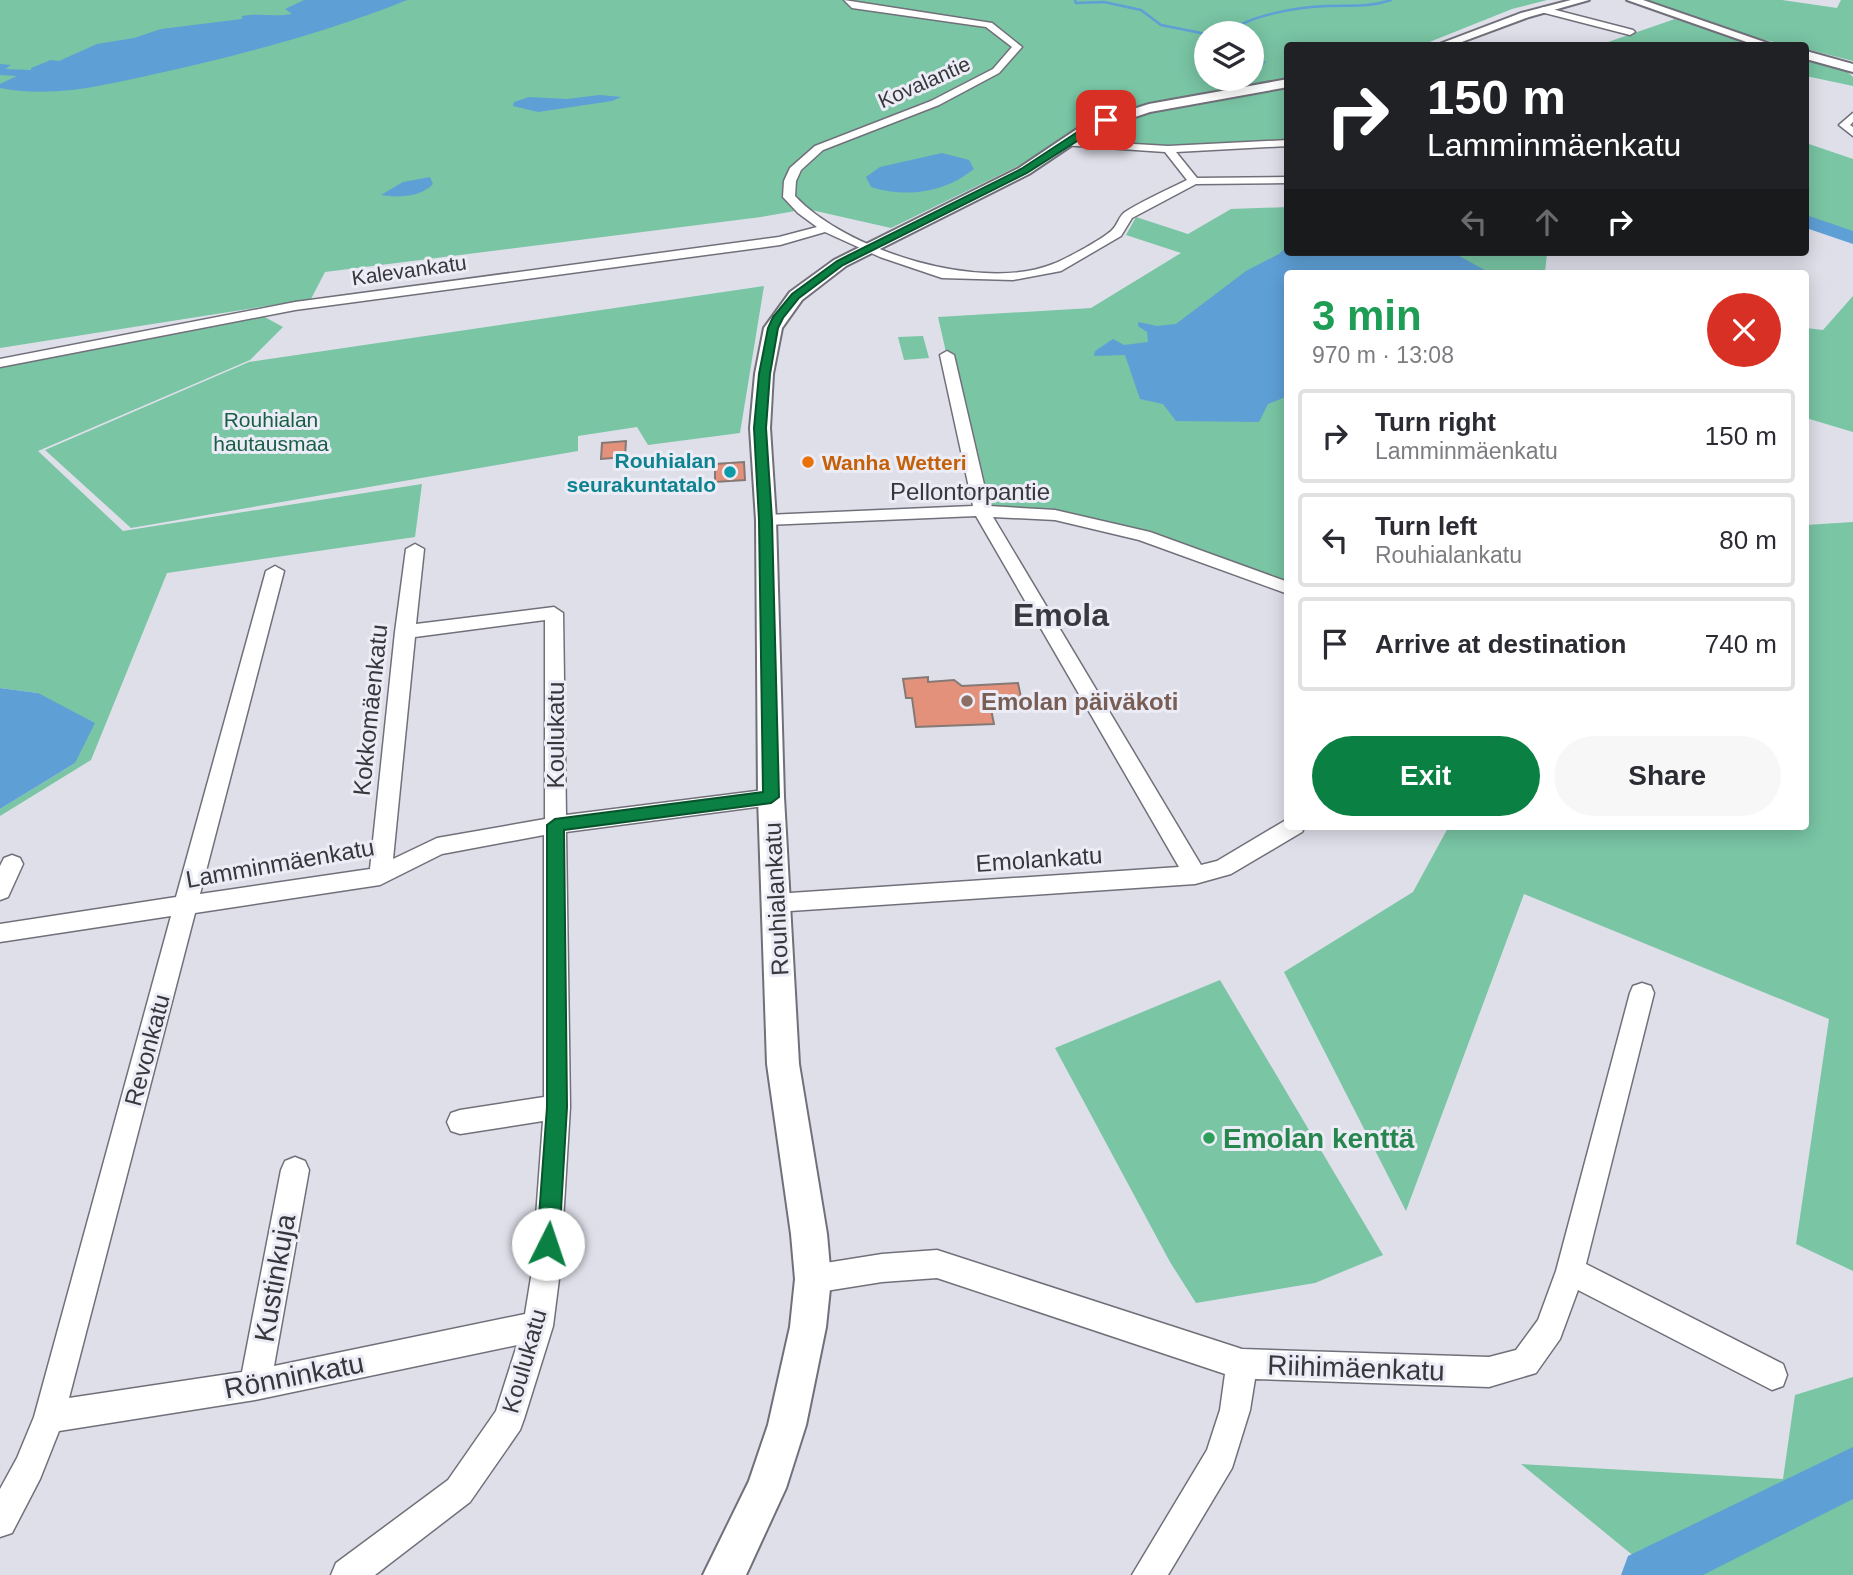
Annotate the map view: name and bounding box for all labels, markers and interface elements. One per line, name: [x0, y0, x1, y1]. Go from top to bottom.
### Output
map controls: [1194, 21, 1264, 91]
button: layers: [1194, 21, 1264, 91]
street label: Kovalantie: [875, 52, 973, 112]
icon: right: [1312, 70, 1403, 161]
text: 150 m: [1427, 70, 1566, 124]
pin: [1076, 90, 1136, 150]
icon: arrive: [1087, 101, 1125, 139]
text: Lamminmäenkatu: [1427, 127, 1681, 163]
icon: left: [1455, 203, 1493, 241]
icon: ahead: [1528, 203, 1566, 241]
icon: right: [1601, 203, 1639, 241]
street label: Kalevankatu: [350, 251, 468, 289]
text: 3 min: [1312, 292, 1422, 339]
button: close: [1707, 293, 1781, 367]
text: 970 m · 13:08: [1312, 342, 1454, 368]
text: Turn right: [1375, 407, 1496, 437]
park label: Rouhialan hautausmaa: [213, 408, 329, 455]
icon: right: [1316, 417, 1354, 455]
text: 150 m: [1705, 421, 1777, 451]
text: Lamminmäenkatu: [1375, 438, 1558, 464]
place label: Rouhialan seurakuntatalo: [567, 449, 716, 496]
place label: Wanha Wetteri: [822, 451, 967, 474]
marker: Wanha Wetteri: [800, 454, 816, 470]
marker: Rouhialan seurakuntatalo: [722, 464, 738, 480]
street label: Pellontorpantie: [890, 478, 1050, 505]
text: Turn left: [1375, 511, 1477, 541]
icon: left: [1316, 521, 1354, 559]
text: 80 m: [1719, 525, 1777, 555]
text: Rouhialankatu: [1375, 542, 1522, 568]
district label: Emola: [1013, 597, 1109, 633]
street label: Kokkomäenkatu: [348, 623, 392, 797]
icon: arrive: [1316, 625, 1354, 663]
text: Arrive at destination: [1375, 629, 1626, 659]
text: 740 m: [1705, 629, 1777, 659]
street label: Koulukatu: [542, 682, 569, 788]
place label: Emolan päiväkoti: [981, 688, 1178, 715]
marker: Emolan päiväkoti: [959, 693, 975, 709]
button: Exit: [1312, 736, 1540, 816]
button: Share: [1554, 736, 1781, 816]
street label: Rouhialankatu: [759, 822, 793, 976]
street label: Lamminmäenkatu: [184, 833, 376, 893]
street label: Emolankatu: [975, 841, 1103, 877]
street label: Revonkatu: [119, 991, 175, 1109]
place label: Emolan kenttä: [1223, 1123, 1415, 1154]
marker: Emolan kenttä: [1201, 1130, 1217, 1146]
position arrow: [511, 1207, 585, 1281]
street label: Kustinkuja: [249, 1211, 302, 1344]
street label: Koulukatu: [496, 1306, 552, 1416]
street label: Rönninkatu: [222, 1347, 366, 1405]
street label: Riihimäenkatu: [1267, 1349, 1445, 1387]

